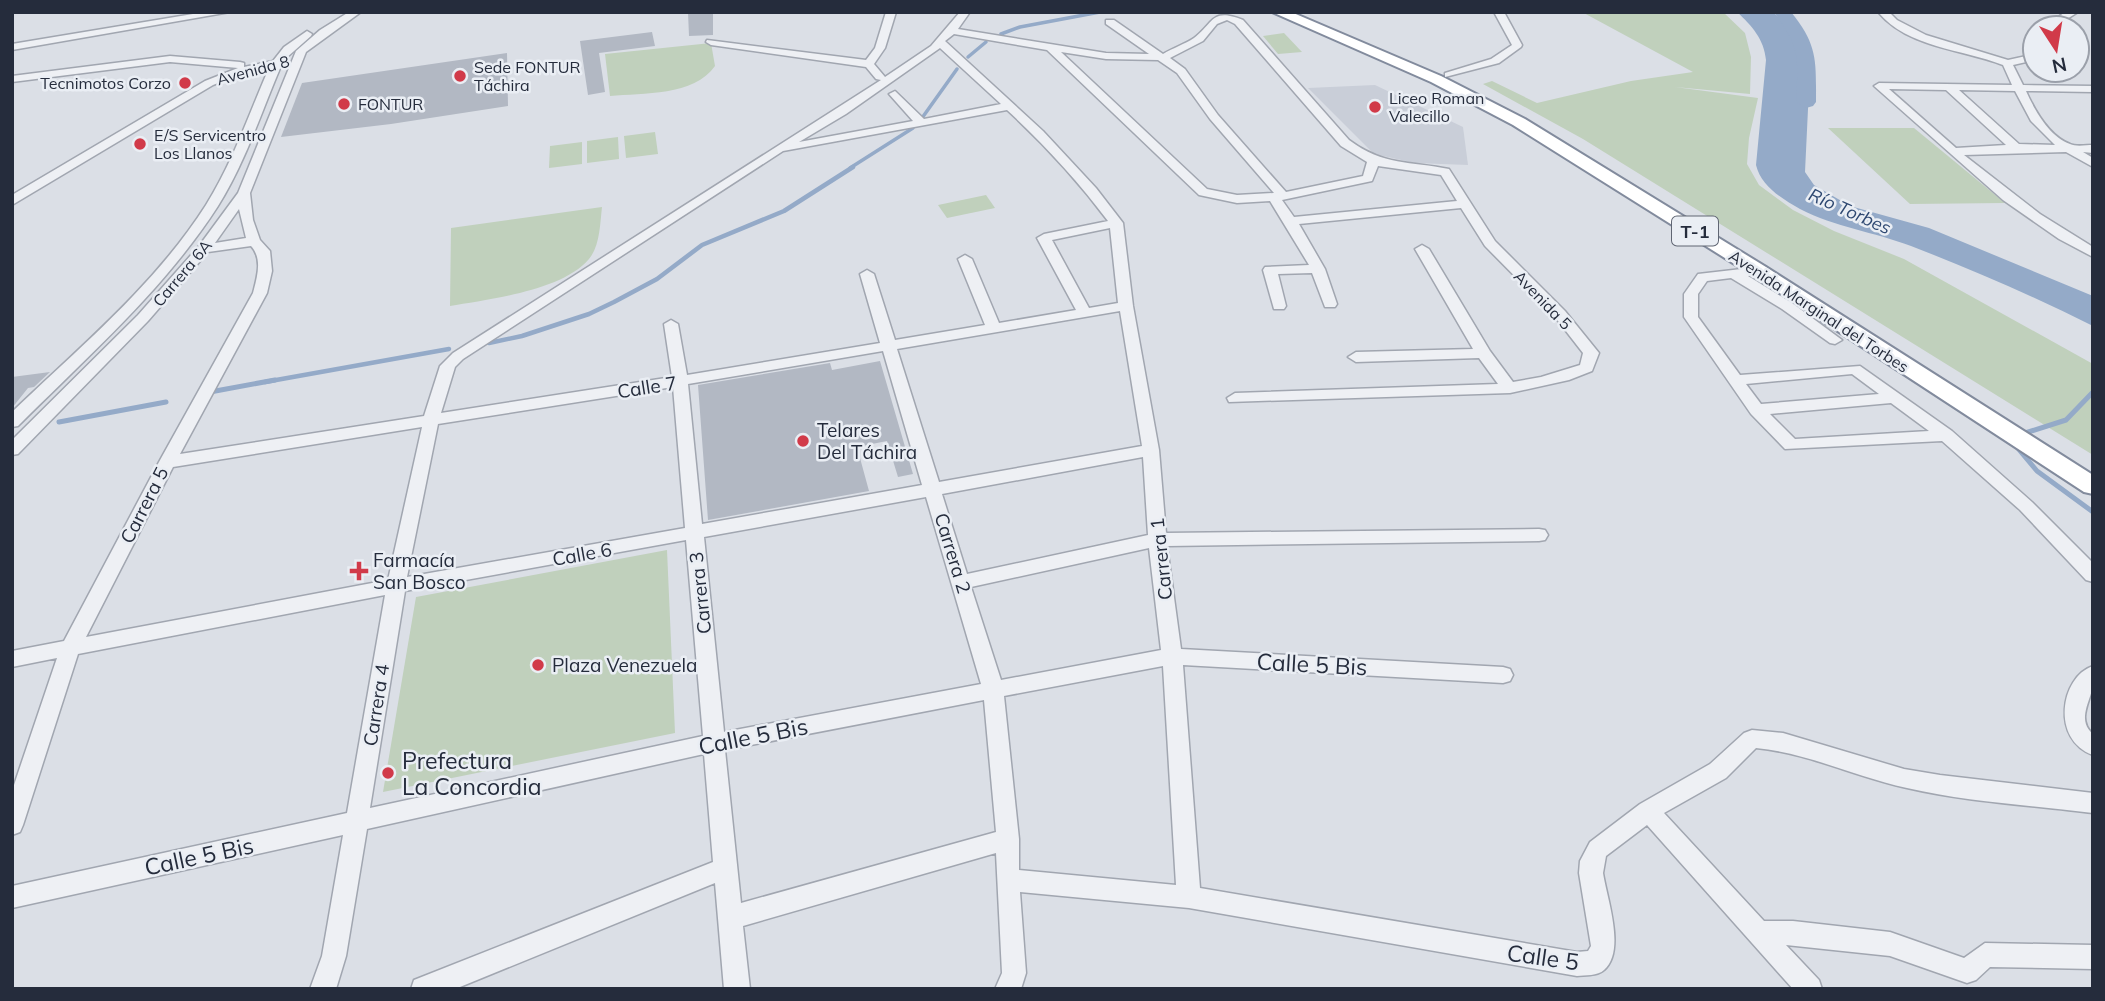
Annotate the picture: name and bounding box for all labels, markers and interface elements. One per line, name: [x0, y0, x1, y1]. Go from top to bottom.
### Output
north arrow: [2021, 14, 2091, 84]
street label: Avenida 8: [214, 51, 292, 89]
text: N: [2050, 52, 2069, 79]
place label: Sede FONTUR Táchira: [474, 57, 581, 95]
marker: Sede FONTUR Táchira: [452, 68, 468, 84]
place label: Tecnimotos Corzo: [40, 73, 171, 93]
marker: Tecnimotos Corzo: [177, 75, 193, 91]
place label: Liceo Roman Valecillo: [1389, 88, 1484, 126]
place label: FONTUR: [358, 94, 423, 114]
marker: FONTUR: [336, 96, 352, 112]
marker: Liceo Roman Valecillo: [1367, 99, 1383, 115]
place label: E/S Servicentro Los Llanos: [154, 125, 266, 163]
marker: E/S Servicentro Los Llanos: [132, 136, 148, 152]
water label: Río Torbes: [1805, 183, 1895, 239]
road number: T-1: [1672, 216, 1718, 246]
street label: Carrera 6A: [148, 235, 216, 311]
street label: Avenida Marginal del Torbes: [1725, 245, 1913, 377]
street label: Avenida 5: [1510, 266, 1576, 334]
street label: Calle 7: [616, 370, 678, 404]
place label: Telares Del Táchira: [817, 418, 917, 464]
marker: Telares Del Táchira: [795, 433, 811, 449]
street label: Carrera 5: [115, 463, 173, 547]
street label: Carrera 2: [929, 510, 977, 596]
street label: Carrera 1: [1145, 517, 1177, 601]
street label: Calle 6: [550, 537, 614, 571]
place label: Farmacía San Bosco: [373, 548, 466, 594]
street label: Carrera 3: [684, 551, 716, 635]
marker: Farmacía San Bosco: [351, 563, 367, 579]
street label: Calle 5 Bis: [1256, 647, 1368, 681]
place label: Plaza Venezuela: [552, 653, 697, 677]
marker: Plaza Venezuela: [530, 657, 546, 673]
street label: Carrera 4: [358, 662, 394, 748]
street label: Calle 5 Bis: [696, 711, 810, 761]
place label: Prefectura La Concordia: [402, 746, 541, 801]
marker: Prefectura La Concordia: [380, 765, 396, 781]
street label: Calle 5 Bis: [142, 830, 256, 882]
street label: Calle 5: [1505, 938, 1581, 976]

